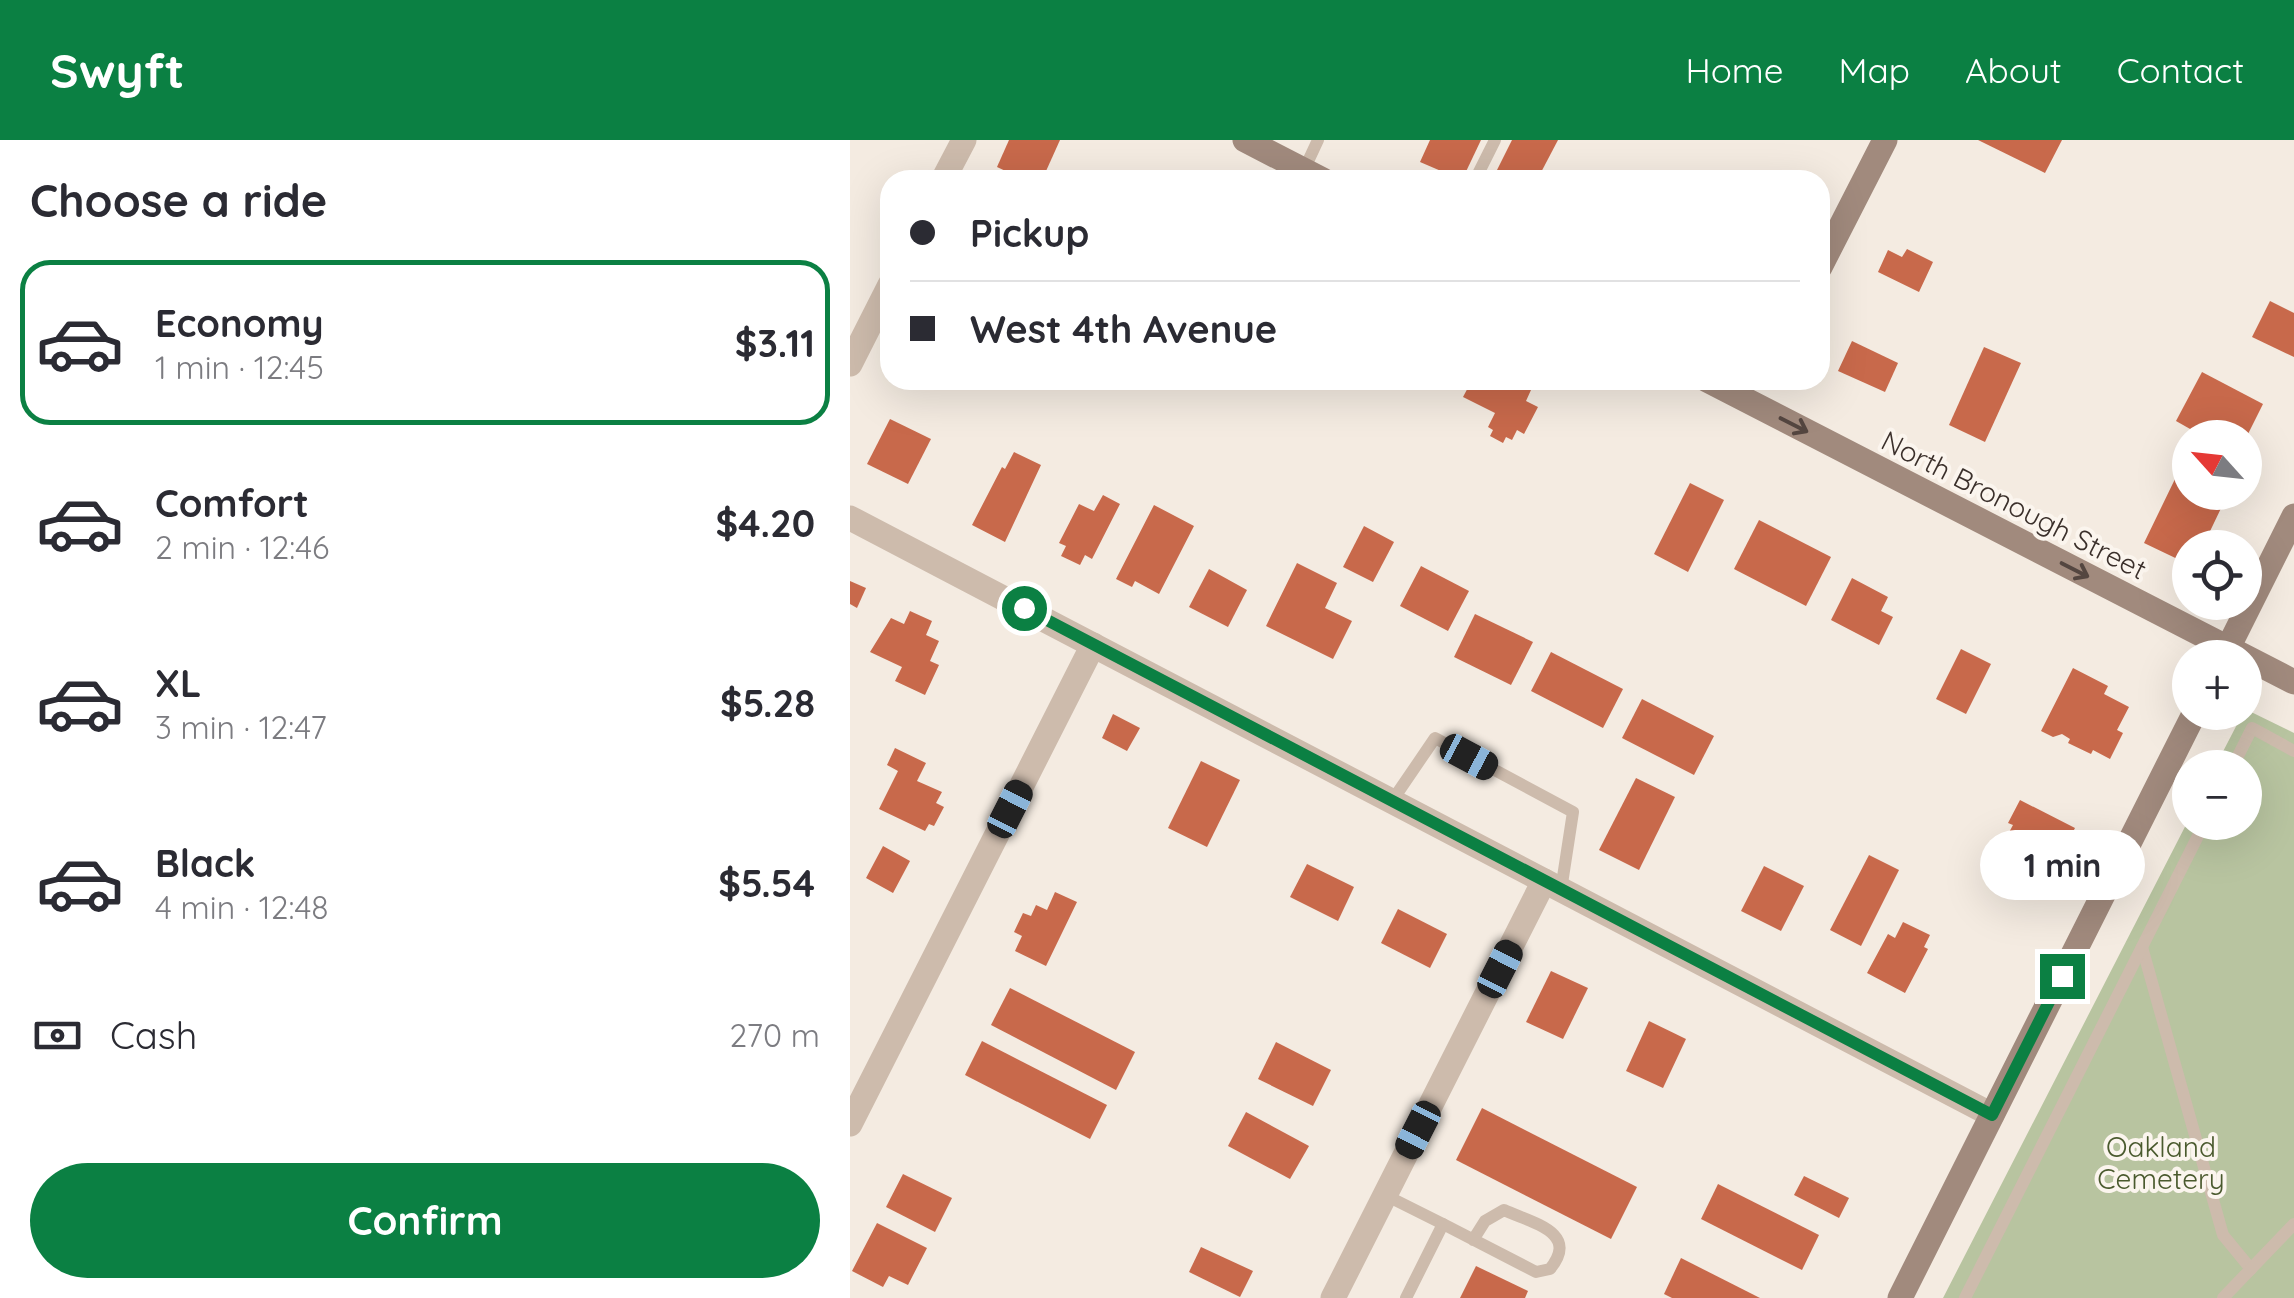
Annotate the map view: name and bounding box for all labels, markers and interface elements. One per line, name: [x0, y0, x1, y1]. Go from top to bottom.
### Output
text: Swyft: [50, 40, 184, 100]
text: Home: [1686, 48, 1784, 92]
text: Map: [1839, 48, 1910, 92]
text: About: [1965, 48, 2062, 92]
text: Contact: [2117, 48, 2244, 92]
text: Choose a ride: [30, 172, 327, 228]
text: Pickup: [970, 209, 1089, 257]
icon: car: [35, 298, 125, 388]
text: Economy: [155, 299, 324, 347]
text: West 4th Avenue: [970, 305, 1277, 353]
text: $3.11: [735, 319, 815, 367]
text: 1 min · 12:45: [155, 347, 324, 387]
one-way arrow: [1778, 416, 1808, 435]
north arrow: [2172, 420, 2262, 510]
map controls: [2172, 420, 2262, 840]
street label: North Bronough Street: [1876, 423, 2153, 587]
icon: car: [35, 478, 125, 568]
text: Comfort: [155, 479, 309, 527]
text: $4.20: [716, 499, 815, 547]
text: 2 min · 12:46: [155, 527, 329, 567]
button: locate: [2172, 530, 2262, 620]
one-way arrow: [2060, 561, 2090, 580]
route start: [1002, 586, 1047, 631]
button: +: [2172, 640, 2262, 730]
icon: car: [35, 658, 125, 748]
text: XL: [155, 659, 201, 707]
text: $5.28: [720, 679, 815, 727]
text: 3 min · 12:47: [155, 707, 327, 747]
car: [1435, 730, 1503, 784]
button: −: [2172, 750, 2262, 840]
car: [983, 775, 1037, 843]
callout: 1 min: [1980, 831, 2144, 901]
icon: car: [35, 838, 125, 928]
text: Black: [155, 839, 255, 887]
text: 1 min: [2024, 845, 2101, 885]
text: $5.54: [718, 859, 815, 907]
text: 4 min · 12:48: [155, 887, 329, 927]
car: [1473, 935, 1527, 1003]
route end: [2040, 954, 2085, 999]
icon: cash: [30, 1008, 85, 1063]
text: Cash: [110, 1011, 197, 1059]
text: 270 m: [729, 1015, 820, 1055]
car: [1391, 1096, 1445, 1164]
park label: Oakland Cemetery: [2097, 1129, 2225, 1196]
button: Confirm: [30, 1163, 820, 1278]

